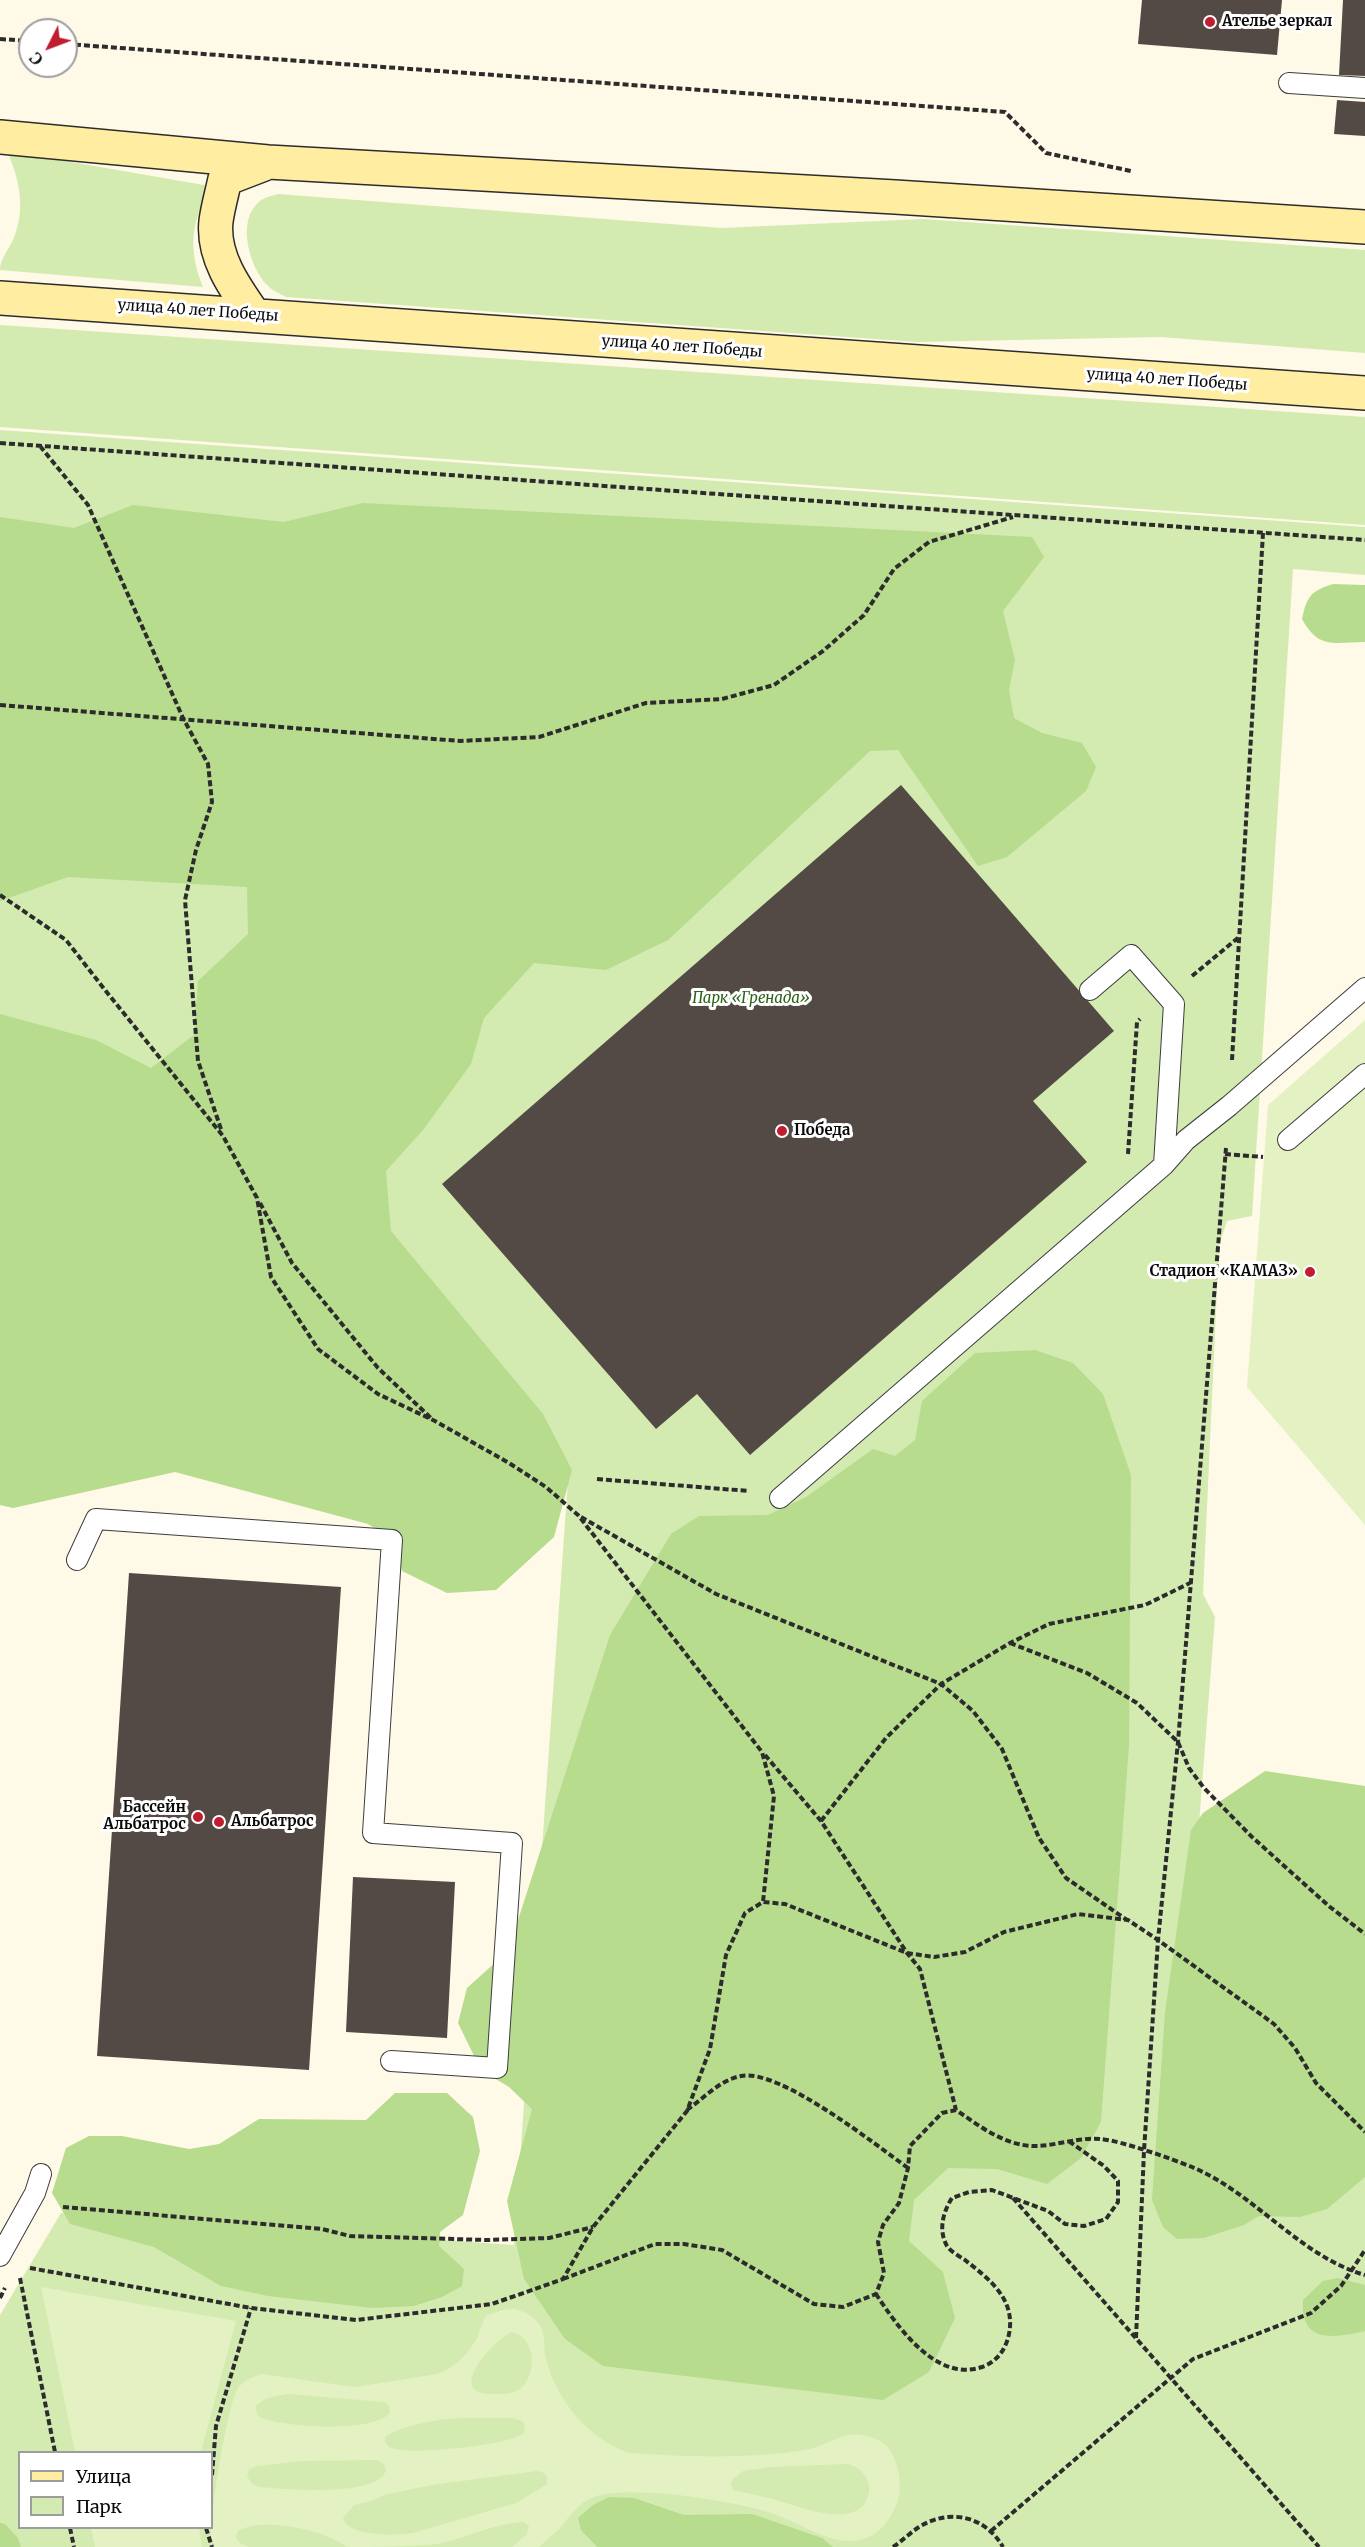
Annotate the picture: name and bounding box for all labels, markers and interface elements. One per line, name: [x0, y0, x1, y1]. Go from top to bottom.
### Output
place label: Ателье зеркал: [1222, 13, 1332, 31]
marker: Ателье зеркал: [1203, 15, 1217, 29]
north arrow: [18, 18, 78, 78]
text: С: [25, 48, 47, 69]
street label: улица 40 лет Победы: [117, 296, 279, 326]
street label: улица 40 лет Победы: [601, 332, 763, 362]
street label: улица 40 лет Победы: [1086, 365, 1248, 395]
park label: Парк «Гренада»: [692, 990, 810, 1008]
place label: Победа: [794, 1122, 851, 1140]
marker: Победа: [775, 1124, 789, 1138]
place label: Стадион «КАМАЗ»: [1150, 1263, 1298, 1281]
marker: Стадион «КАМАЗ»: [1303, 1265, 1317, 1279]
place label: Бассейн Альбатрос: [103, 1799, 186, 1834]
marker: Бассейн Альбатрос: [191, 1810, 205, 1824]
place label: Альбатрос: [231, 1813, 314, 1831]
marker: Альбатрос: [212, 1815, 226, 1829]
legend: [18, 2451, 213, 2529]
text: Улица: [76, 2465, 131, 2488]
text: Парк: [76, 2495, 122, 2518]

